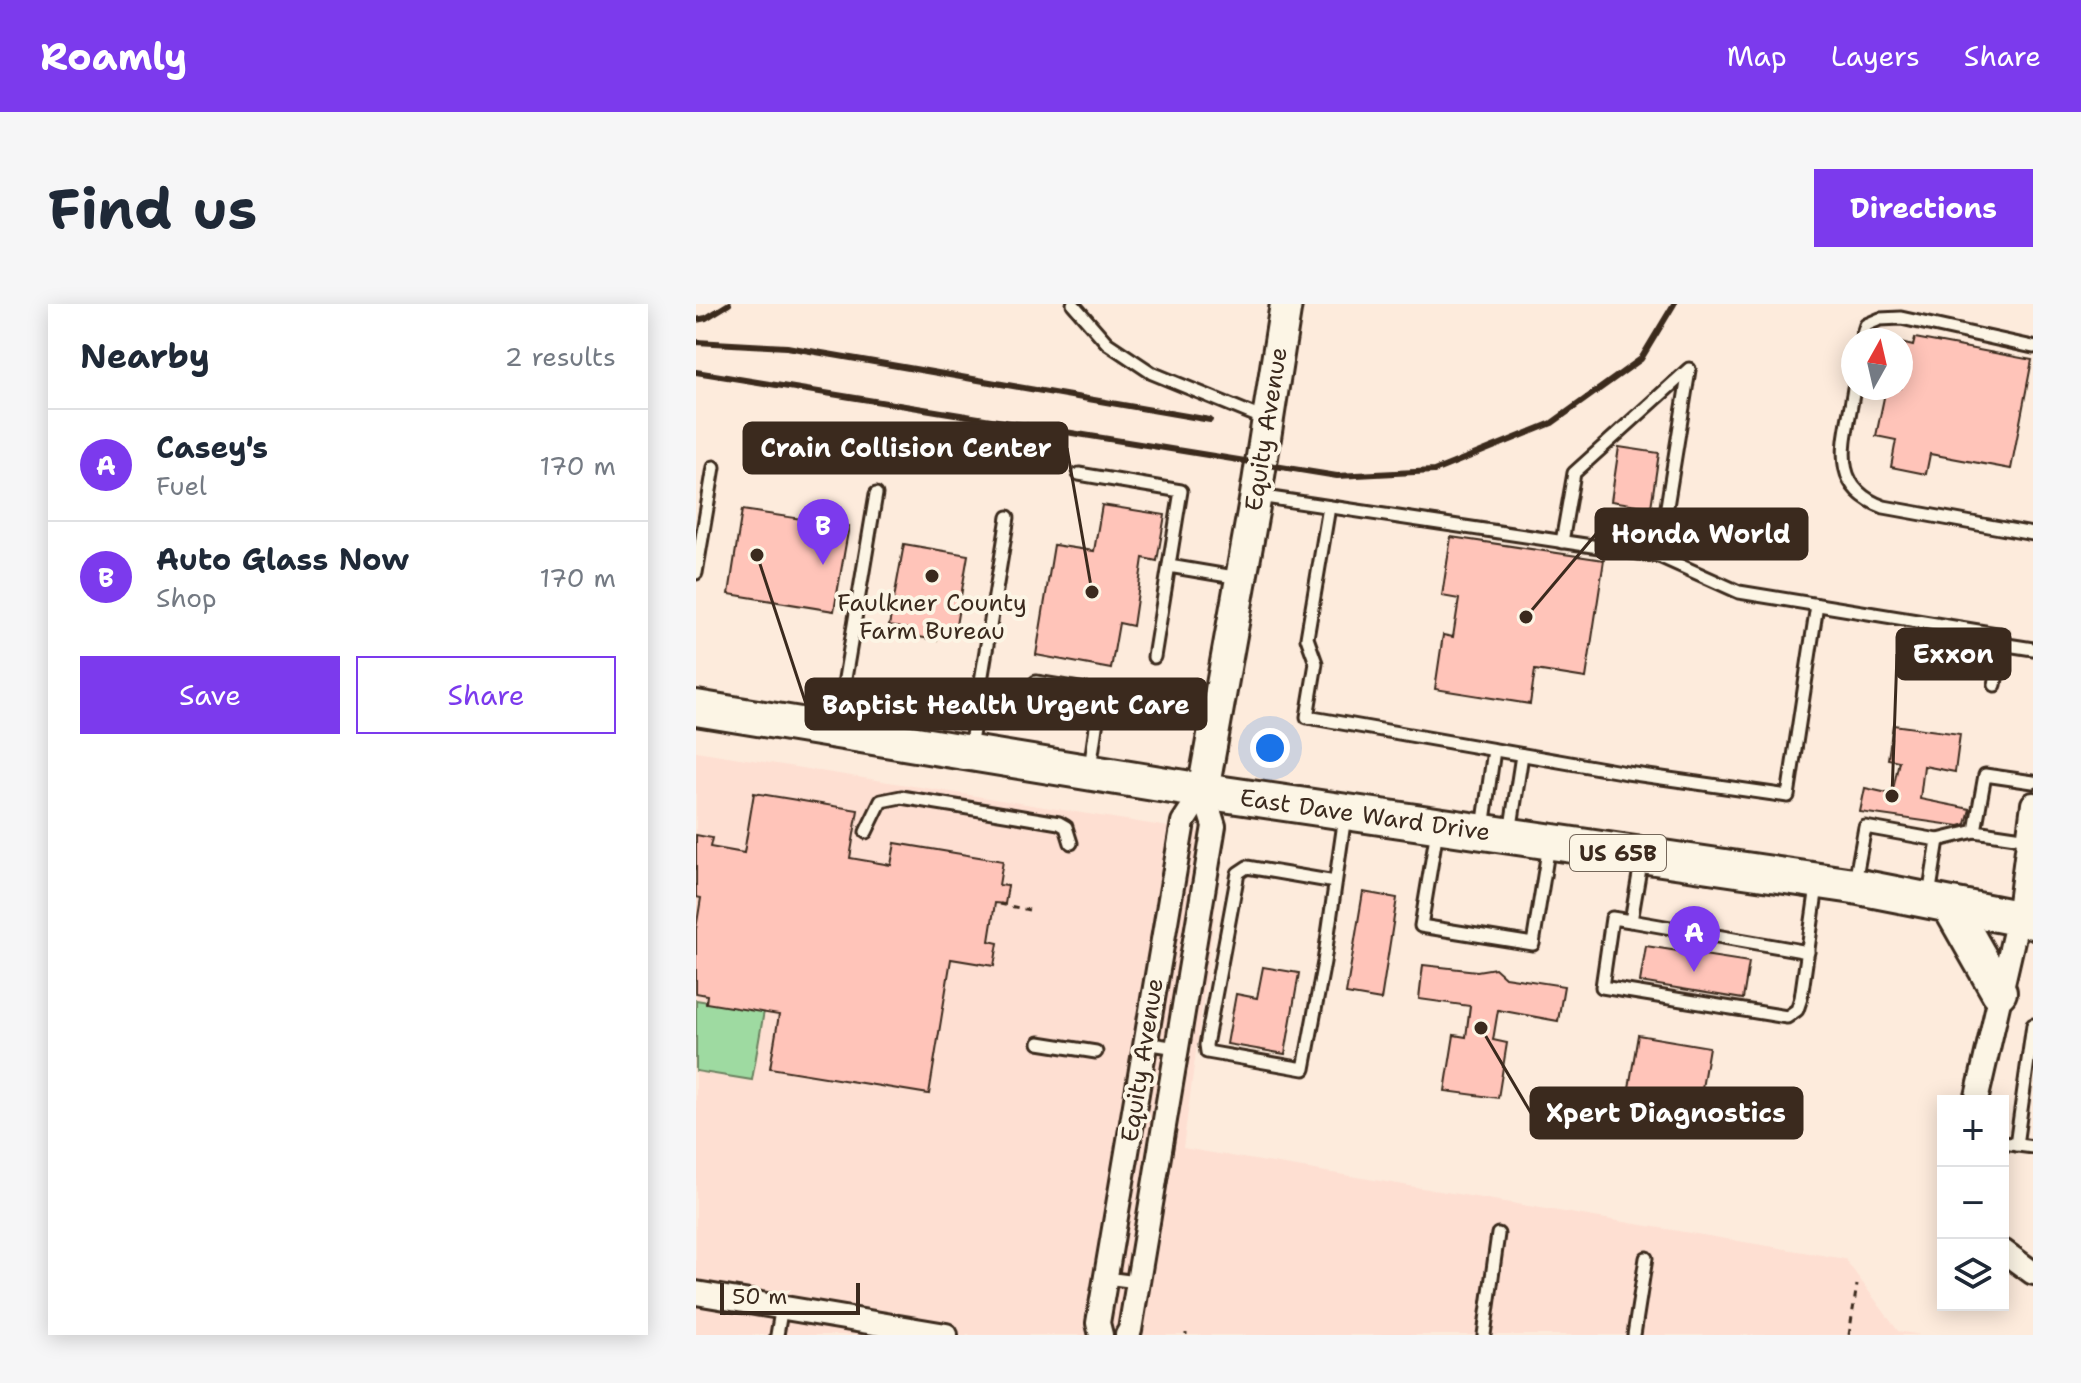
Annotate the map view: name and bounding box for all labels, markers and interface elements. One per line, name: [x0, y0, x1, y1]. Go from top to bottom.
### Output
text: Roamly: [40, 31, 187, 82]
text: Map: [1727, 37, 1787, 75]
text: Layers: [1831, 37, 1920, 75]
text: Share: [1964, 37, 2041, 75]
button: Directions: [1814, 169, 2033, 247]
text: Find us: [48, 171, 257, 246]
north arrow: [1841, 328, 1913, 400]
text: Nearby: [80, 333, 210, 379]
text: 2 results: [504, 339, 616, 374]
street label: Equity Avenue: [1237, 345, 1295, 513]
callout: Crain Collision Center: [744, 423, 1067, 473]
text: Casey's: [156, 427, 268, 468]
text: Crain Collision Center: [760, 430, 1052, 465]
text: A: [96, 448, 116, 483]
text: 170 m: [539, 448, 616, 483]
text: Fuel: [156, 468, 207, 503]
pin: B: [797, 499, 849, 565]
callout: Honda World: [1596, 509, 1807, 559]
text: Honda World: [1611, 516, 1791, 551]
text: Auto Glass Now: [156, 539, 409, 580]
text: B: [98, 560, 114, 595]
text: 170 m: [539, 560, 616, 595]
marker: Faulkner County Farm Bureau: [923, 567, 941, 585]
text: Shop: [156, 580, 217, 615]
place label: Faulkner County Farm Bureau: [837, 587, 1027, 647]
callout: Exxon: [1897, 629, 2010, 679]
text: Exxon: [1912, 636, 1994, 671]
button: Save: [80, 656, 340, 734]
button: Share: [356, 656, 616, 734]
callout: Baptist Health Urgent Care: [806, 679, 1206, 729]
text: Baptist Health Urgent Care: [822, 687, 1190, 722]
your location: [1250, 728, 1290, 768]
street label: East Dave Ward Drive: [1238, 782, 1492, 848]
road number: US 65B: [1570, 835, 1666, 871]
pin: A: [1668, 906, 1720, 972]
street label: Equity Avenue: [1113, 976, 1171, 1144]
callout: Xpert Diagnostics: [1531, 1088, 1802, 1138]
text: Xpert Diagnostics: [1546, 1095, 1786, 1130]
map controls: [1937, 1095, 2009, 1311]
button: +: [1937, 1095, 2009, 1167]
button: −: [1937, 1167, 2009, 1239]
button: layers: [1937, 1239, 2009, 1311]
scale bar: [720, 1279, 860, 1315]
text: 50 m: [732, 1282, 787, 1311]

